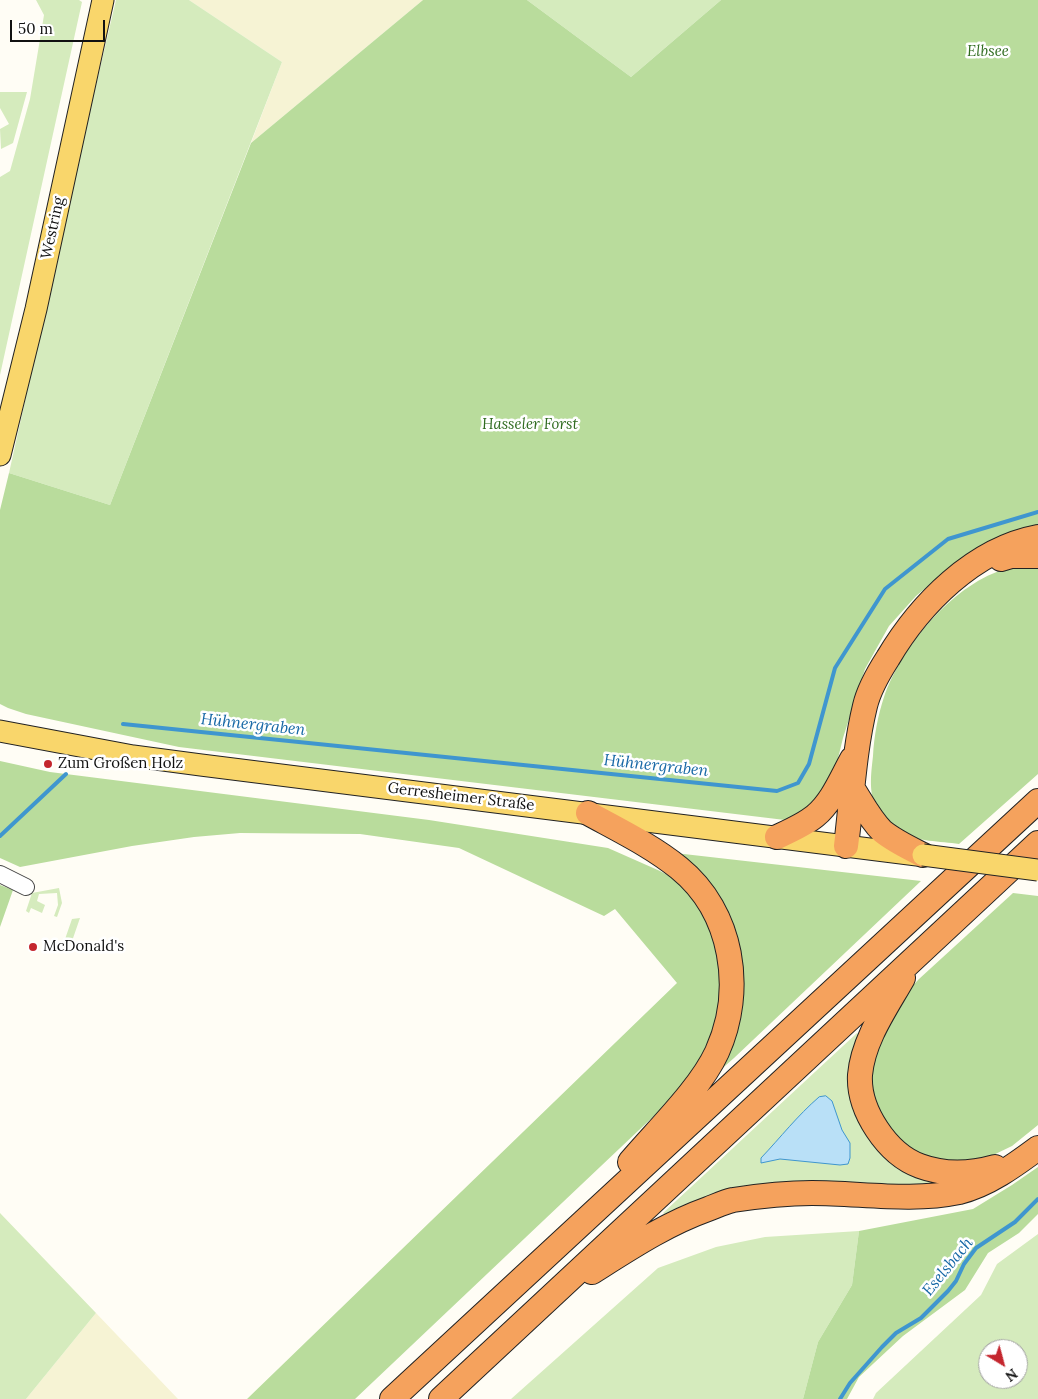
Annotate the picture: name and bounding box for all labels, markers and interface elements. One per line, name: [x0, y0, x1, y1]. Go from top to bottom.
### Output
scale bar: [12, 10, 108, 42]
text: 50 m: [18, 19, 53, 38]
park label: Elbsee: [967, 43, 1009, 61]
street label: Westring: [38, 195, 68, 261]
park label: Hasseler Forst: [482, 416, 578, 434]
water label: Hühnergraben: [200, 710, 306, 740]
water label: Hühnergraben: [603, 751, 709, 781]
place label: Zum Großen Holz: [58, 755, 183, 773]
marker: Zum Großen Holz: [42, 758, 54, 770]
street label: Gerresheimer Straße: [387, 779, 535, 815]
place label: McDonald's: [43, 938, 124, 956]
marker: McDonald's: [27, 941, 39, 953]
water label: Eselsbach: [919, 1234, 977, 1300]
north arrow: [978, 1339, 1028, 1389]
text: N: [1002, 1365, 1021, 1386]

